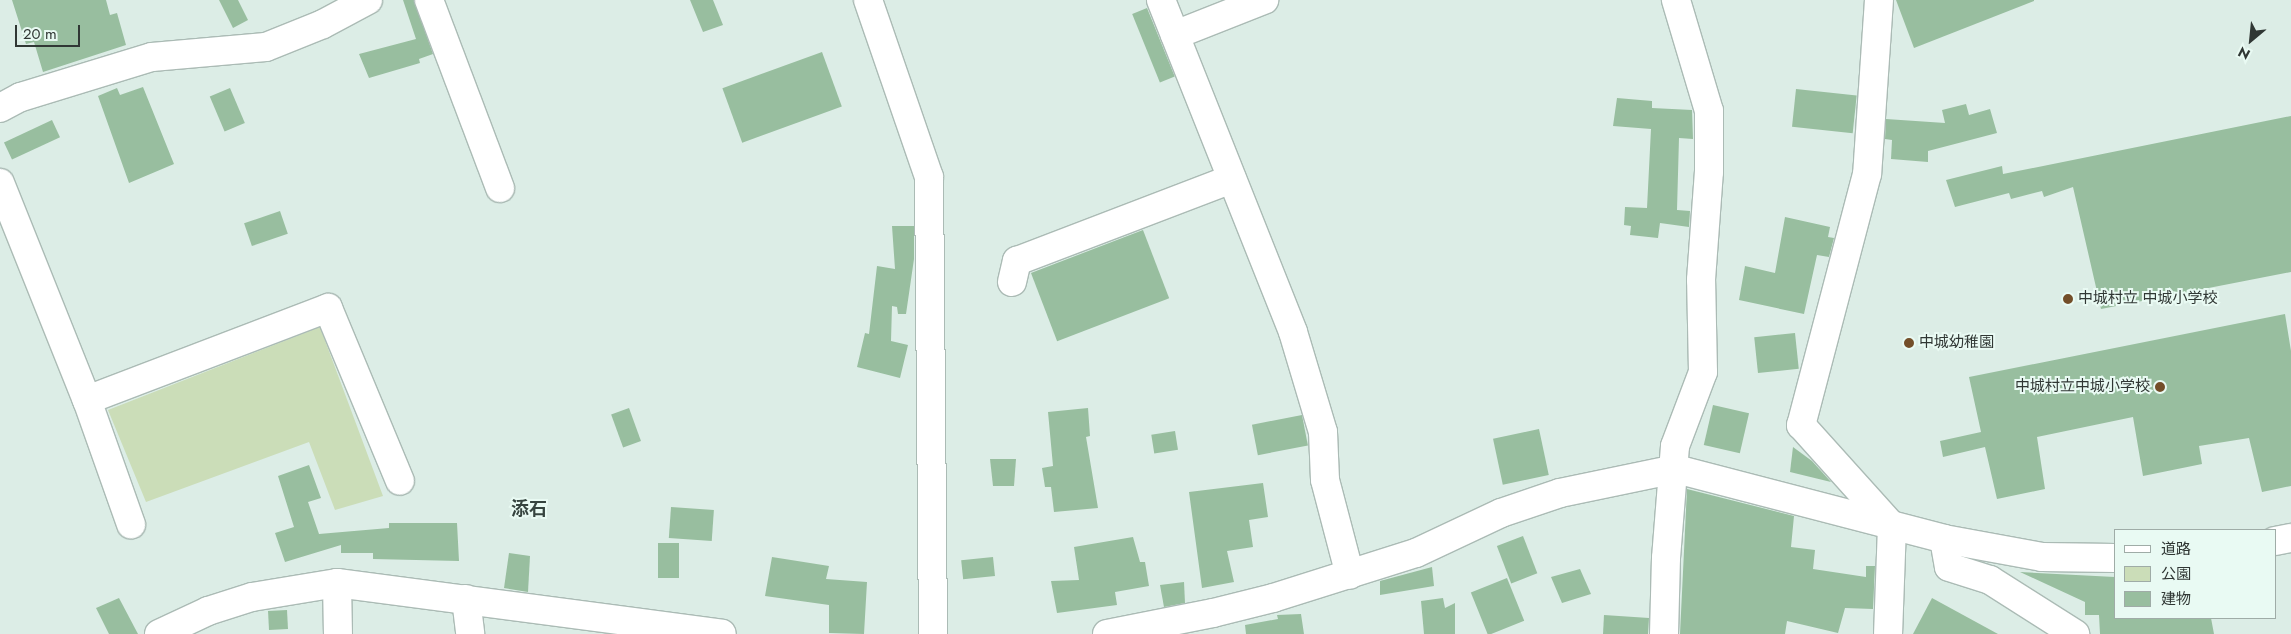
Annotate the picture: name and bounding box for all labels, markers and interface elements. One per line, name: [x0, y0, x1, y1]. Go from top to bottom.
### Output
scale bar: [18, 15, 82, 47]
north arrow: [2226, 15, 2276, 65]
text: 20 m: [23, 23, 57, 45]
text: N: [2234, 42, 2254, 65]
place label: 中城村立 中城小学校: [2078, 290, 2217, 308]
marker: 中城村立 中城小学校: [2062, 293, 2074, 305]
place label: 中城幼稚園: [1919, 334, 1994, 352]
marker: 中城幼稚園: [1903, 337, 1915, 349]
place label: 中城村立中城小学校: [2015, 378, 2150, 396]
marker: 中城村立中城小学校: [2154, 381, 2166, 393]
district label: 添石: [511, 498, 547, 520]
legend: [2114, 529, 2276, 619]
text: 道路: [2161, 538, 2191, 560]
text: 公園: [2161, 563, 2191, 585]
text: 建物: [2161, 588, 2191, 610]

